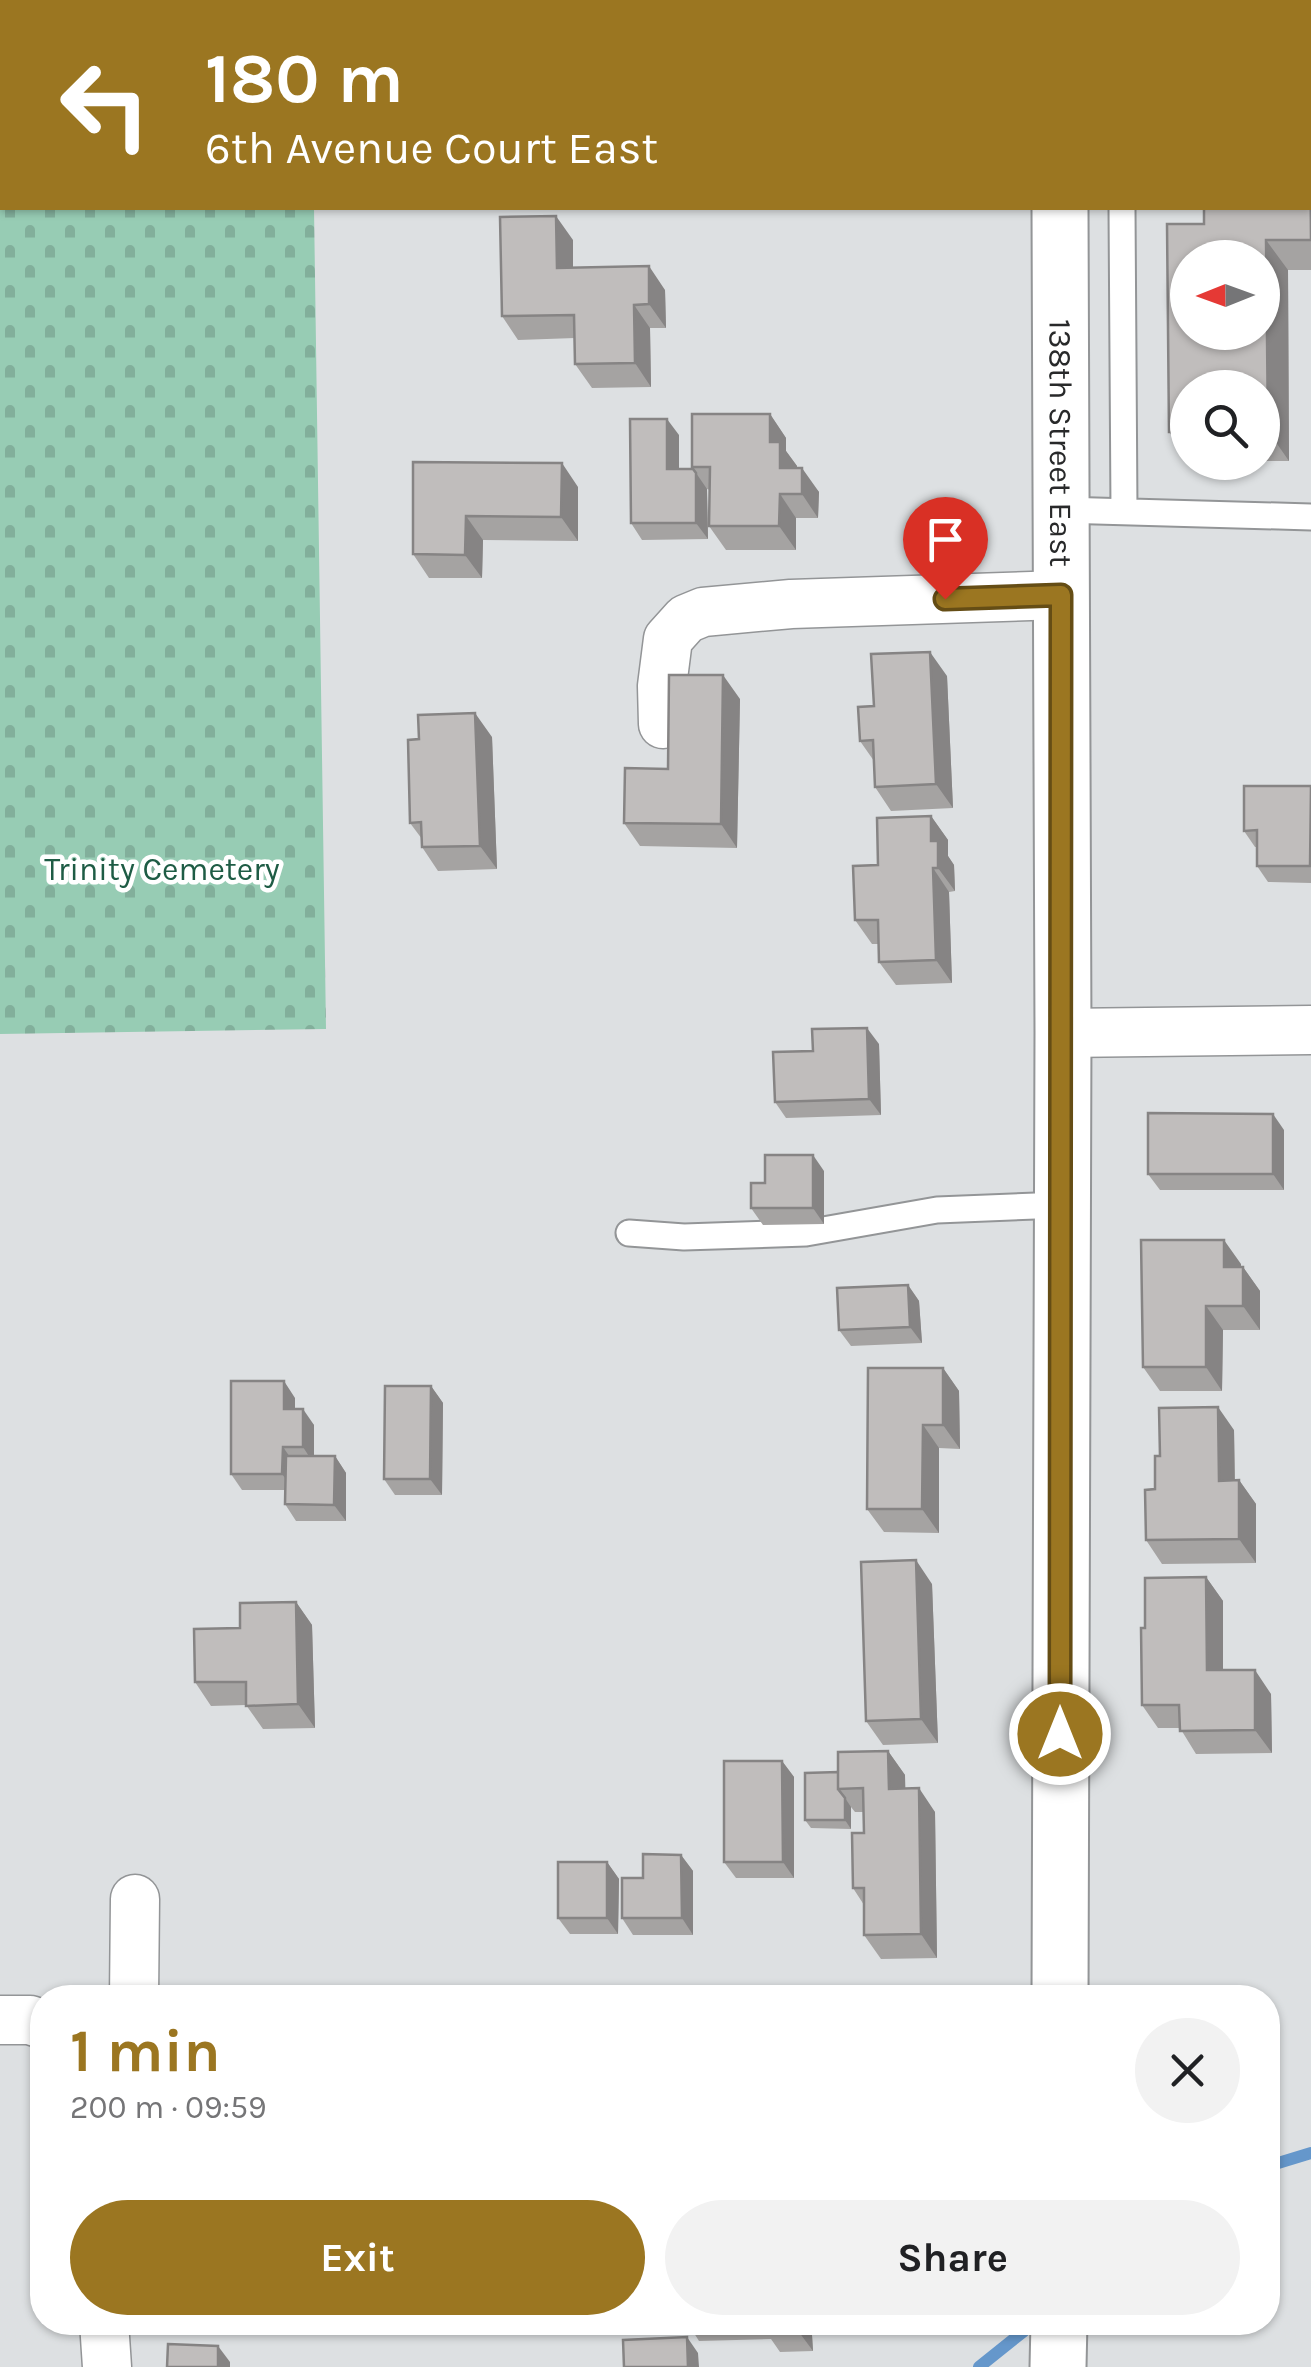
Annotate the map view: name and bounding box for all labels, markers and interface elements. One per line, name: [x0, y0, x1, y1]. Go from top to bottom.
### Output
text: 180 m: [205, 38, 404, 120]
icon: left: [40, 40, 170, 170]
text: 6th Avenue Court East: [205, 122, 658, 174]
north arrow: [1170, 240, 1280, 350]
map controls: [1170, 240, 1280, 480]
street label: 138th Street East: [1042, 319, 1080, 567]
button: search: [1170, 370, 1280, 480]
pin: [903, 497, 988, 600]
icon: arrive: [918, 512, 973, 567]
park label: Trinity Cemetery: [44, 851, 280, 888]
position arrow: [1008, 1682, 1112, 1786]
text: 1 min: [70, 2016, 221, 2086]
button: close: [1135, 2018, 1240, 2123]
text: 200 m · 09:59: [70, 2089, 267, 2126]
button: Exit: [70, 2200, 645, 2315]
button: Share: [665, 2200, 1240, 2315]

